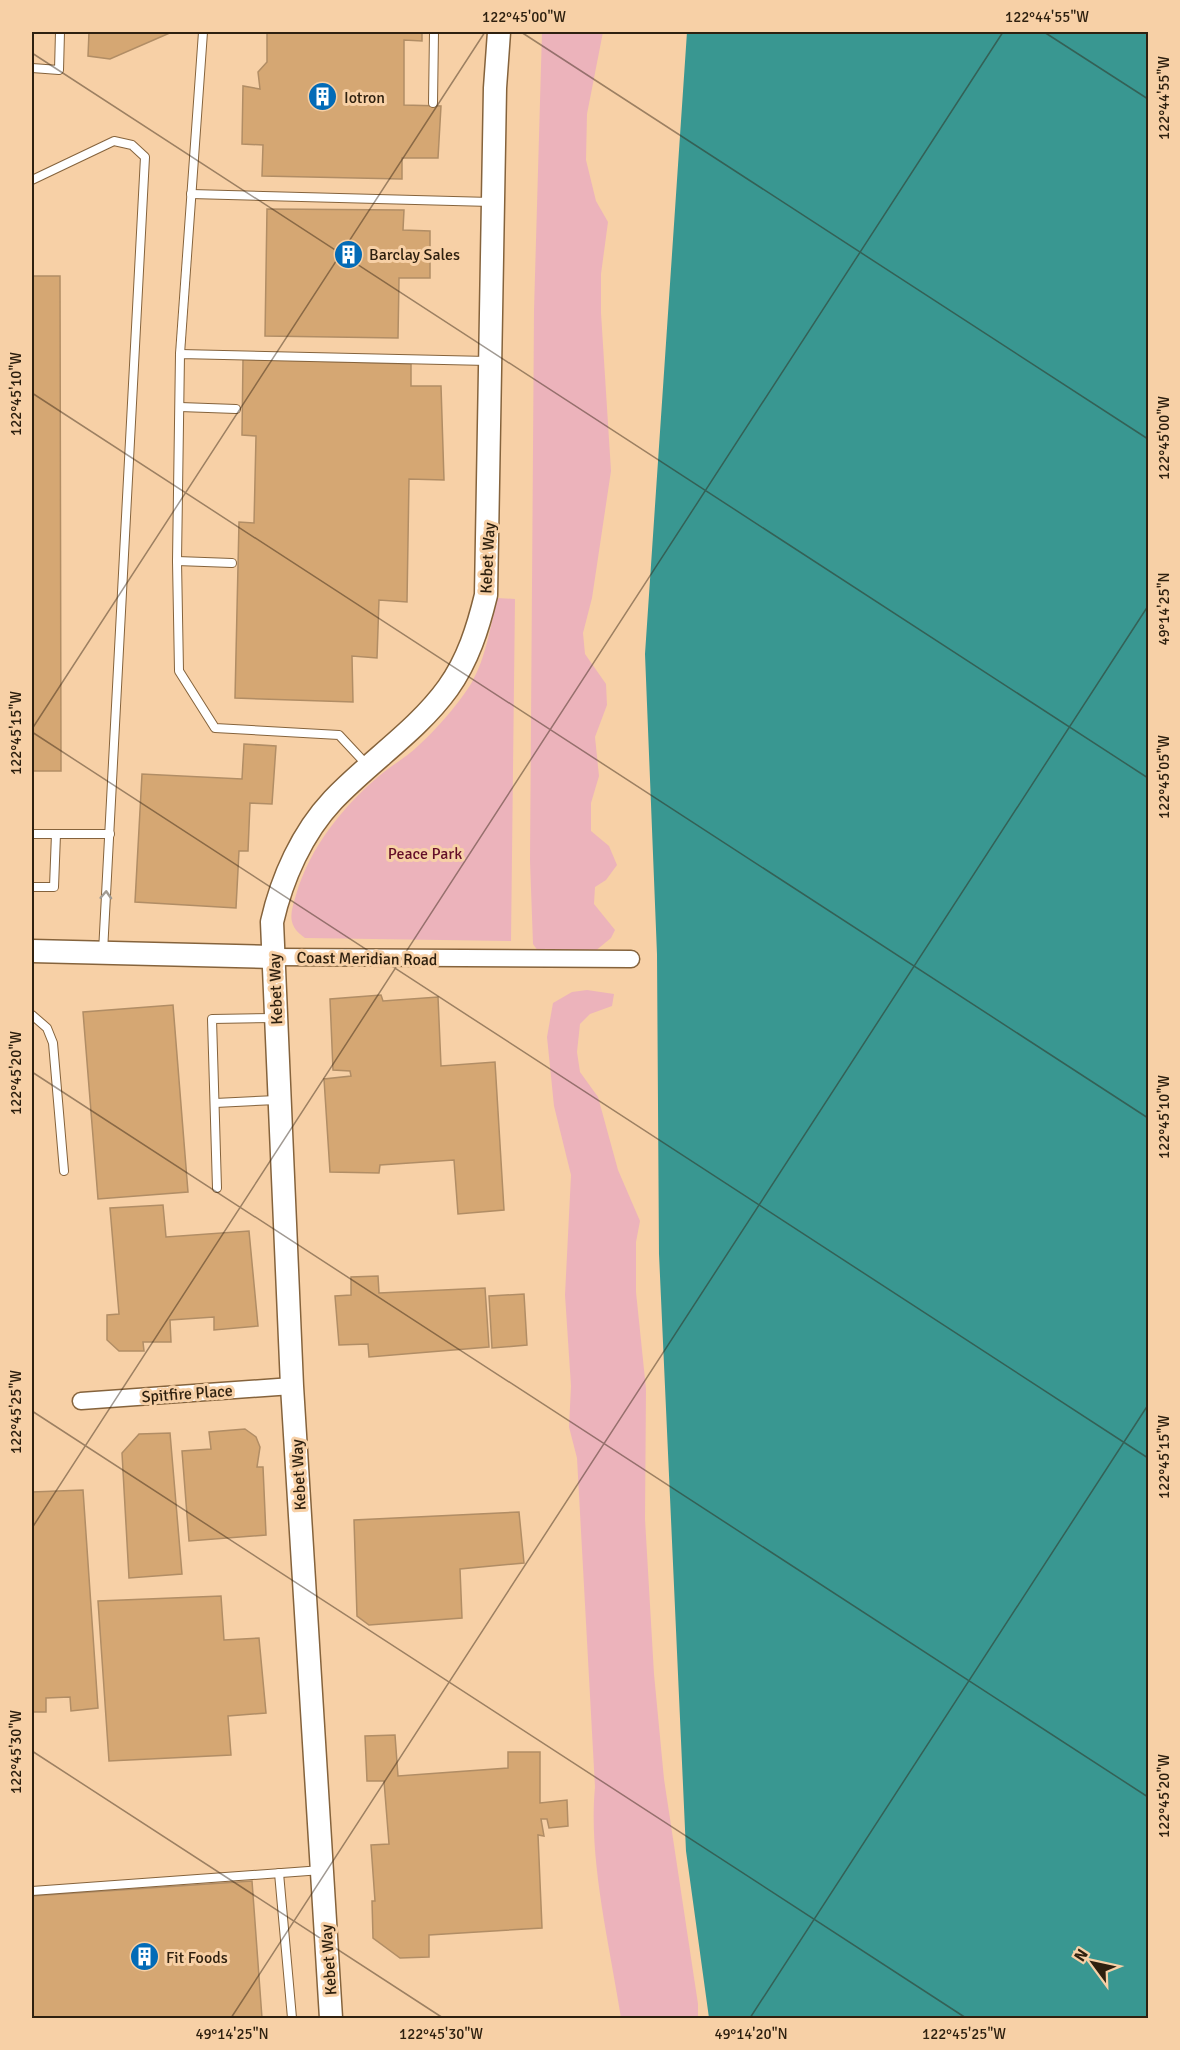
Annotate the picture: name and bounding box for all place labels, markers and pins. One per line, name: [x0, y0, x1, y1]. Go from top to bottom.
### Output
building icon: Iotron: [307, 81, 339, 113]
place label: Iotron: [344, 88, 385, 108]
building icon: Barclay Sales: [332, 238, 364, 270]
place label: Barclay Sales: [369, 245, 460, 265]
building icon: Fit Foods: [129, 1941, 161, 1973]
place label: Fit Foods: [166, 1948, 228, 1968]

